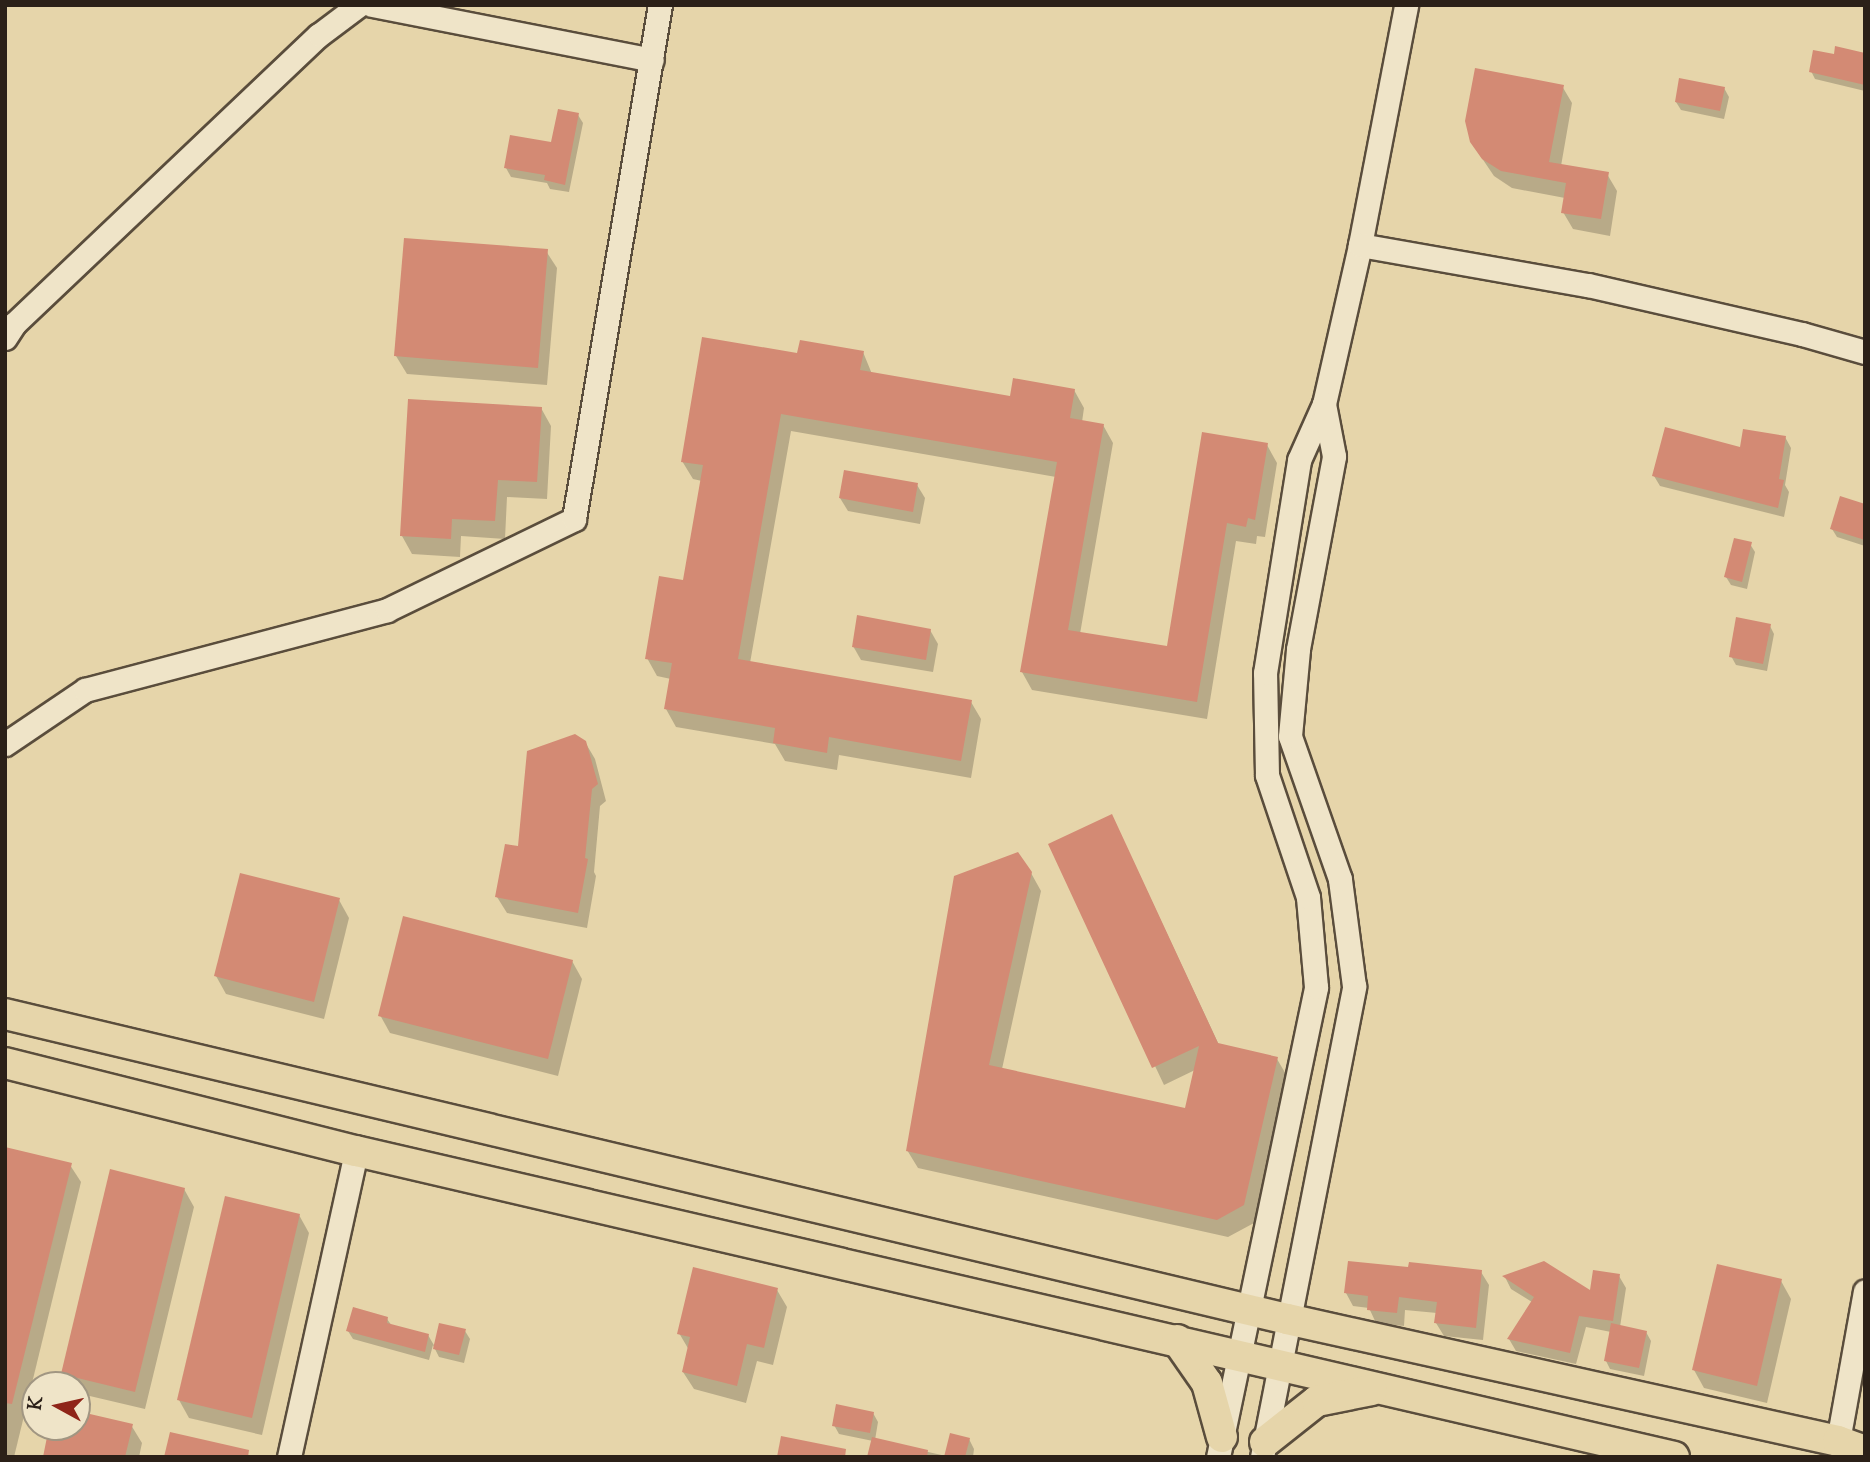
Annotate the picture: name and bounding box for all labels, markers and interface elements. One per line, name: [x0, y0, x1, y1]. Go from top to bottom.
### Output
north arrow: [21, 1371, 91, 1441]
text: K: [22, 1395, 51, 1412]

